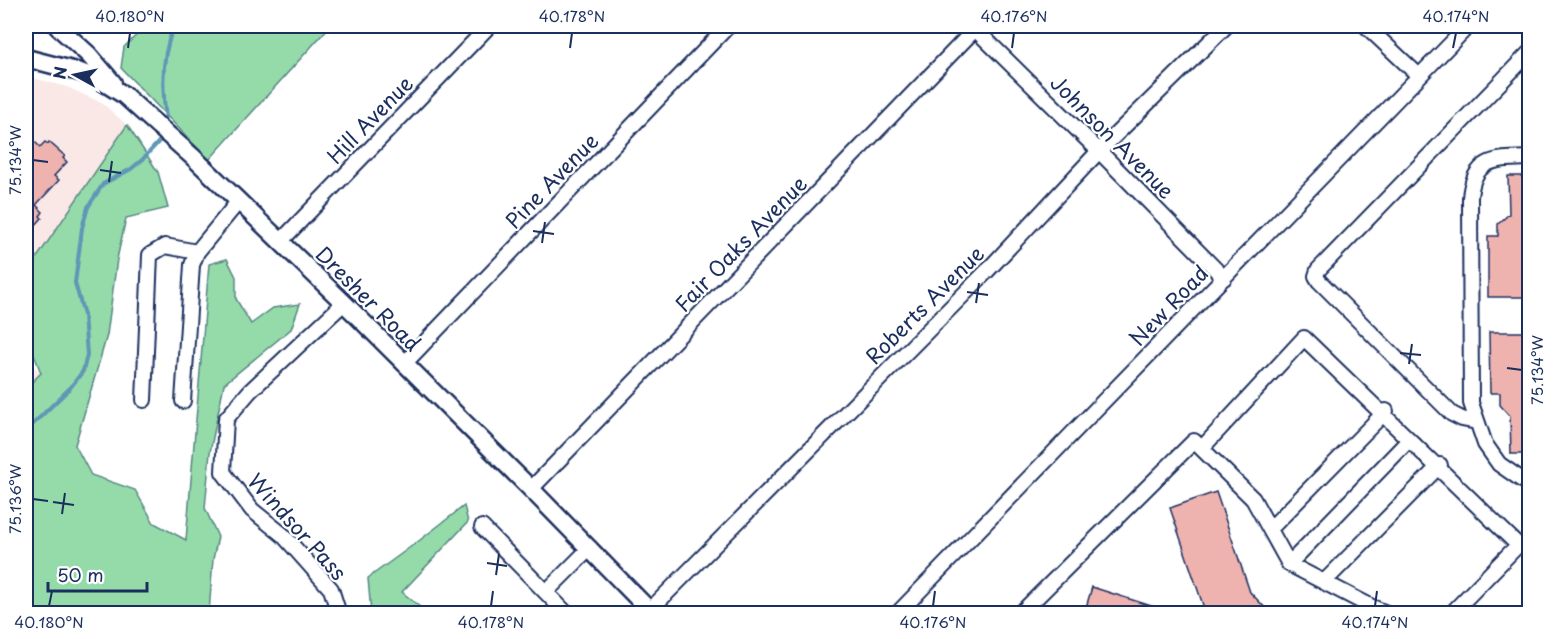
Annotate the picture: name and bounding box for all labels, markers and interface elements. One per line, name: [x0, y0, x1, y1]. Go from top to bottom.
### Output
text: 40.180°N: [95, 4, 165, 27]
text: 40.178°N: [539, 4, 605, 27]
text: 40.176°N: [980, 4, 1048, 27]
text: 40.174°N: [1423, 4, 1489, 27]
north arrow: [45, 45, 105, 105]
text: N: [46, 65, 72, 81]
street label: Johnson Avenue: [1044, 67, 1182, 205]
street label: Hill Avenue: [319, 68, 419, 170]
text: 75.134°W: [3, 124, 26, 195]
street label: Pine Avenue: [497, 125, 605, 235]
street label: Fair Oaks Avenue: [667, 168, 813, 318]
street label: Roberts Avenue: [857, 237, 991, 371]
street label: Dresher Road: [309, 238, 429, 358]
street label: New Road: [1121, 257, 1215, 353]
text: 75.134°W: [1525, 334, 1548, 405]
text: 75.136°W: [3, 463, 26, 534]
street label: Windsor Pass: [241, 465, 355, 587]
scale bar: [48, 555, 147, 593]
text: 50 m: [57, 561, 104, 588]
text: 40.180°N: [14, 610, 84, 633]
text: 40.178°N: [458, 610, 524, 633]
text: 40.176°N: [899, 610, 967, 633]
text: 40.174°N: [1342, 610, 1408, 633]

